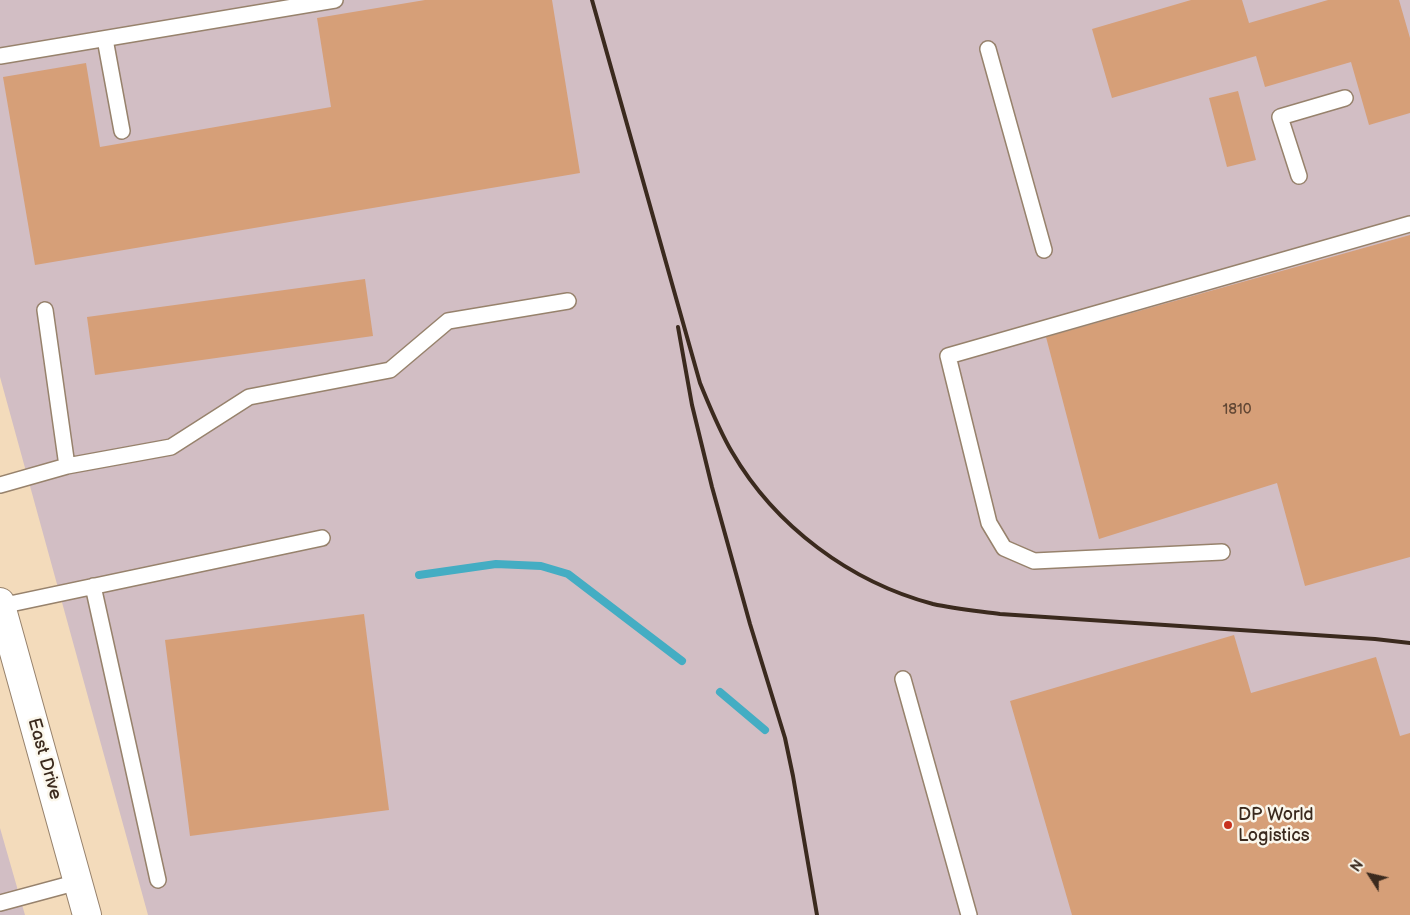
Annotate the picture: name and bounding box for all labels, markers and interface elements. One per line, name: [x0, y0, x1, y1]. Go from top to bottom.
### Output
house number: 1810: [1222, 401, 1252, 419]
street label: East Drive: [22, 716, 66, 802]
place label: DP World Logistics: [1238, 804, 1314, 846]
marker: DP World Logistics: [1222, 819, 1234, 831]
north arrow: [1345, 850, 1395, 900]
text: N: [1347, 857, 1367, 875]

